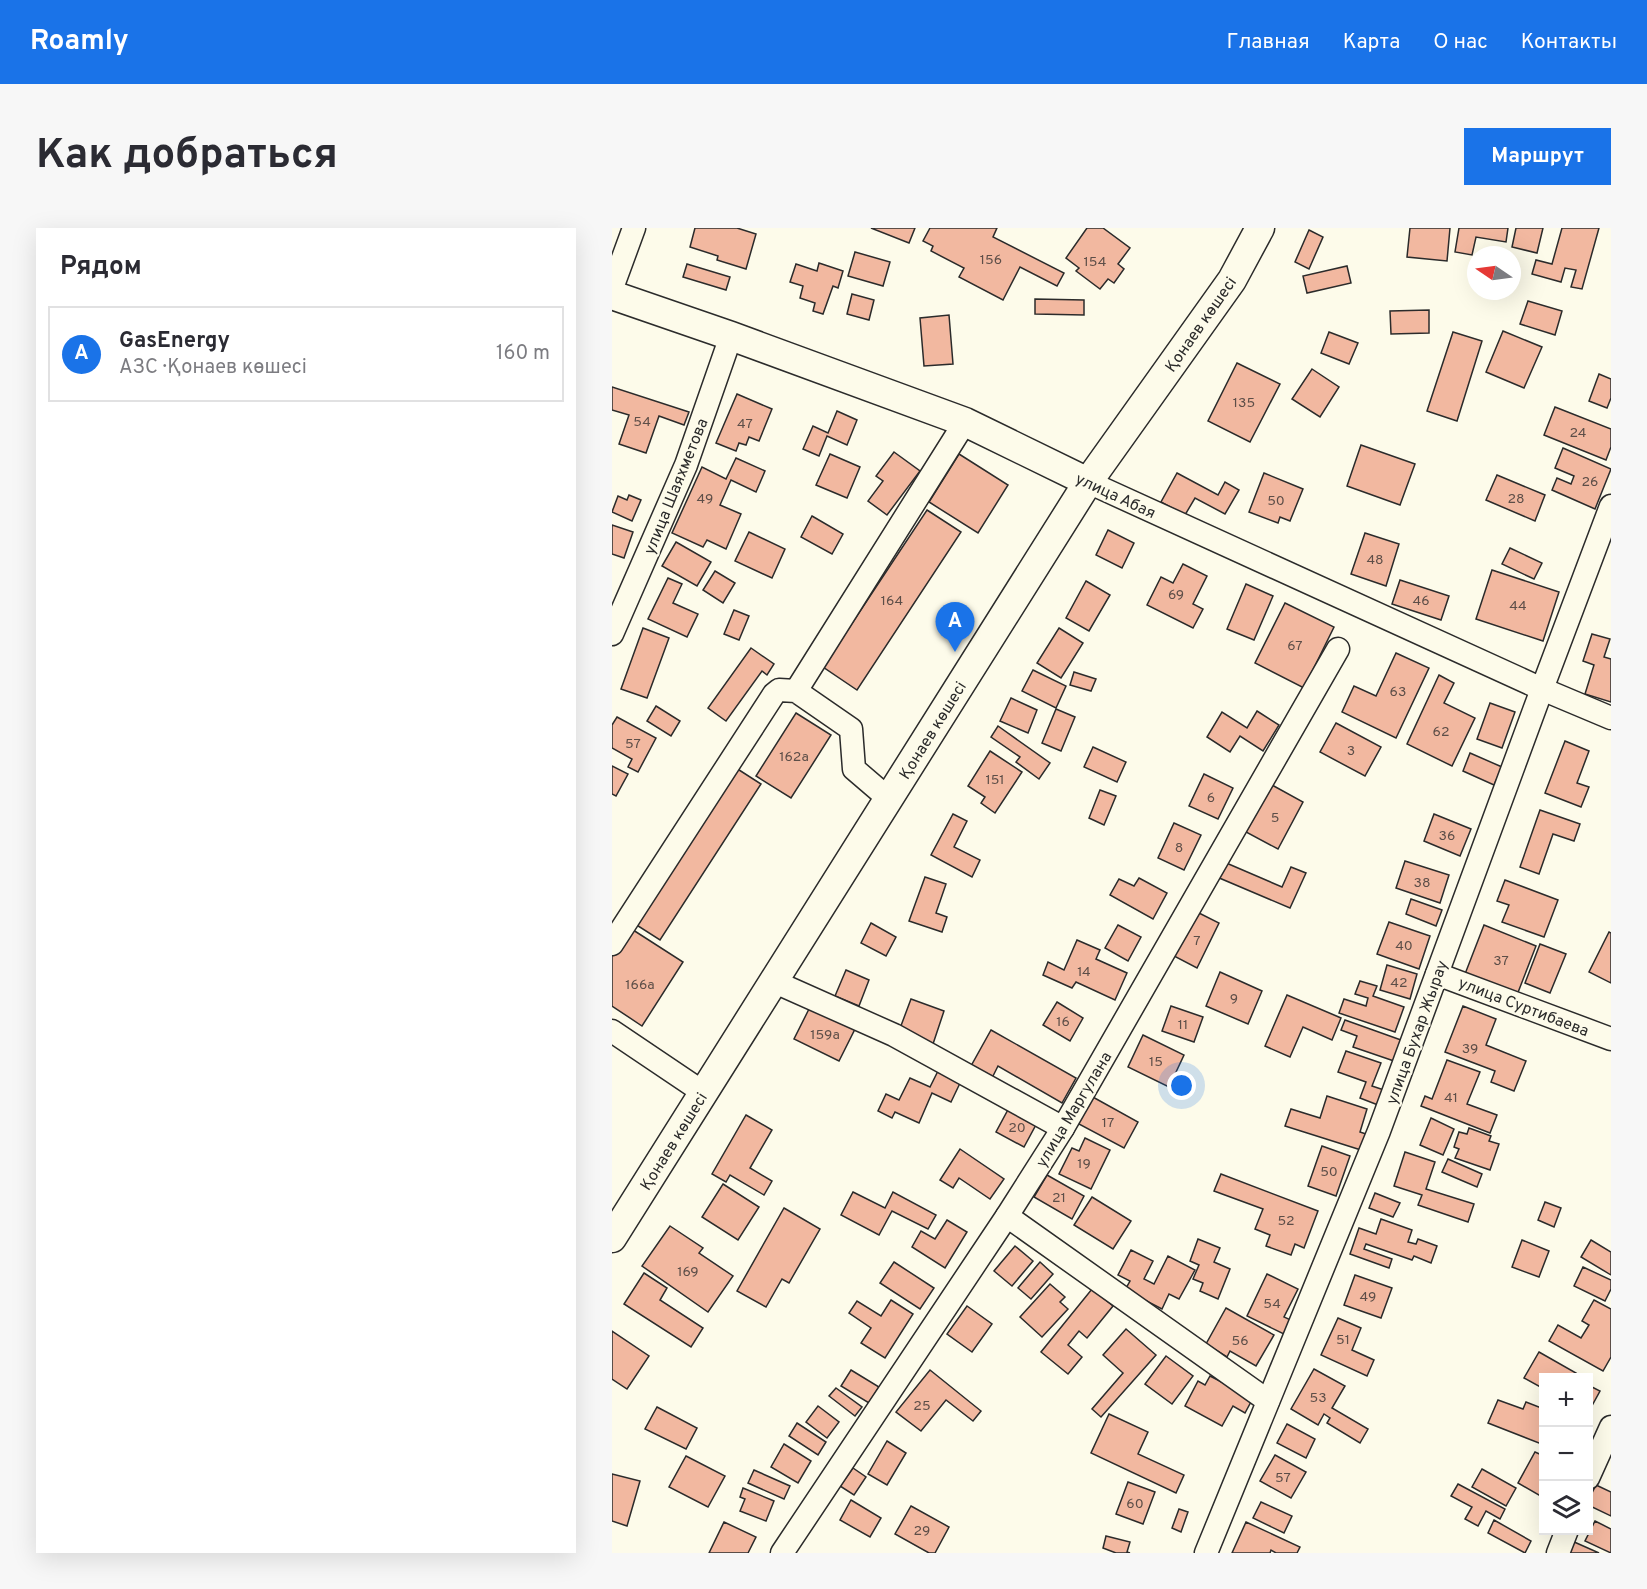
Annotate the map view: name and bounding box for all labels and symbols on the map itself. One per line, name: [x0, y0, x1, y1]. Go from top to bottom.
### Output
north arrow: [1467, 246, 1521, 300]
house number: 156: [980, 252, 1002, 269]
house number: 154: [1084, 254, 1106, 271]
street label: Қонаев көшесі: [1161, 274, 1242, 377]
house number: 135: [1233, 395, 1255, 412]
house number: 54: [633, 414, 651, 431]
street label: улица Шаяхметова: [640, 416, 713, 558]
house number: 47: [737, 416, 753, 433]
house number: 24: [1569, 425, 1587, 442]
street label: улица Абая: [1072, 469, 1159, 524]
house number: 26: [1582, 474, 1598, 491]
house number: 49: [697, 491, 713, 508]
house number: 28: [1507, 491, 1525, 508]
house number: 50: [1267, 493, 1285, 510]
house number: 48: [1366, 552, 1384, 569]
house number: 69: [1168, 587, 1184, 604]
house number: 164: [881, 593, 903, 610]
house number: 46: [1412, 593, 1430, 610]
house number: 44: [1509, 598, 1527, 615]
pin: A: [936, 602, 974, 652]
house number: 67: [1287, 638, 1303, 655]
street label: Қонаев көшесі: [896, 678, 972, 784]
house number: 63: [1390, 684, 1406, 701]
house number: 62: [1433, 724, 1449, 741]
house number: 57: [625, 736, 641, 753]
house number: 3: [1347, 743, 1355, 760]
house number: 162а: [779, 749, 809, 766]
house number: 151: [985, 772, 1005, 789]
house number: 6: [1207, 790, 1215, 807]
house number: 5: [1271, 810, 1279, 827]
house number: 36: [1439, 828, 1455, 845]
house number: 8: [1175, 840, 1183, 857]
house number: 38: [1414, 875, 1430, 892]
house number: 7: [1193, 933, 1201, 950]
house number: 40: [1395, 938, 1413, 955]
house number: 37: [1493, 953, 1509, 970]
street label: улица Бухар Жырау: [1383, 958, 1453, 1107]
house number: 14: [1077, 964, 1091, 981]
street label: улица Суртибаева: [1455, 974, 1591, 1042]
house number: 42: [1390, 975, 1408, 992]
house number: 166а: [625, 977, 655, 994]
house number: 9: [1230, 991, 1238, 1008]
house number: 16: [1056, 1014, 1070, 1031]
house number: 11: [1178, 1017, 1188, 1034]
house number: 159а: [810, 1027, 840, 1044]
house number: 39: [1462, 1041, 1478, 1058]
street label: улица Маргулана: [1032, 1049, 1117, 1172]
house number: 15: [1149, 1054, 1163, 1071]
your location: [1167, 1071, 1196, 1100]
street label: Қонаев көшесі: [637, 1089, 713, 1195]
house number: 41: [1444, 1090, 1458, 1107]
house number: 17: [1102, 1115, 1114, 1132]
house number: 20: [1008, 1120, 1026, 1137]
house number: 19: [1077, 1156, 1091, 1173]
house number: 50: [1320, 1164, 1338, 1181]
house number: 21: [1052, 1190, 1066, 1207]
house number: 52: [1277, 1213, 1295, 1230]
house number: 169: [677, 1264, 699, 1281]
house number: 49: [1360, 1289, 1376, 1306]
house number: 54: [1263, 1296, 1281, 1313]
house number: 51: [1336, 1332, 1350, 1349]
house number: 56: [1231, 1333, 1249, 1350]
house number: 53: [1309, 1390, 1327, 1407]
house number: 25: [913, 1398, 931, 1415]
house number: 57: [1275, 1470, 1291, 1487]
house number: 60: [1126, 1496, 1144, 1513]
house number: 29: [914, 1523, 930, 1540]

